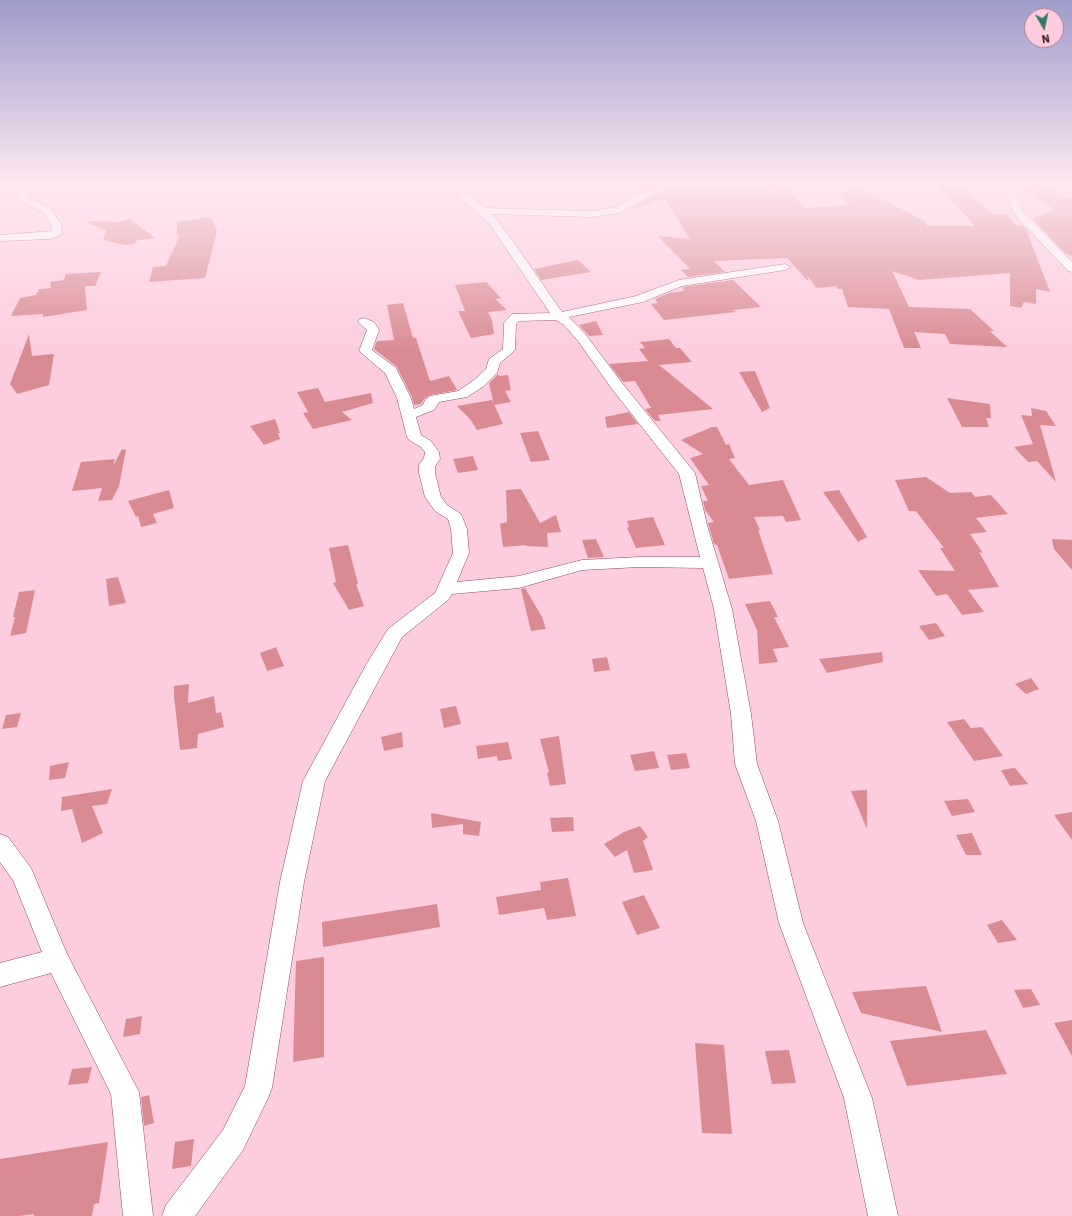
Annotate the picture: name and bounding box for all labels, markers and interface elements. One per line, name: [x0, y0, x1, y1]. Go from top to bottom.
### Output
north arrow: [1024, 8, 1064, 48]
text: N: [1041, 31, 1051, 46]

